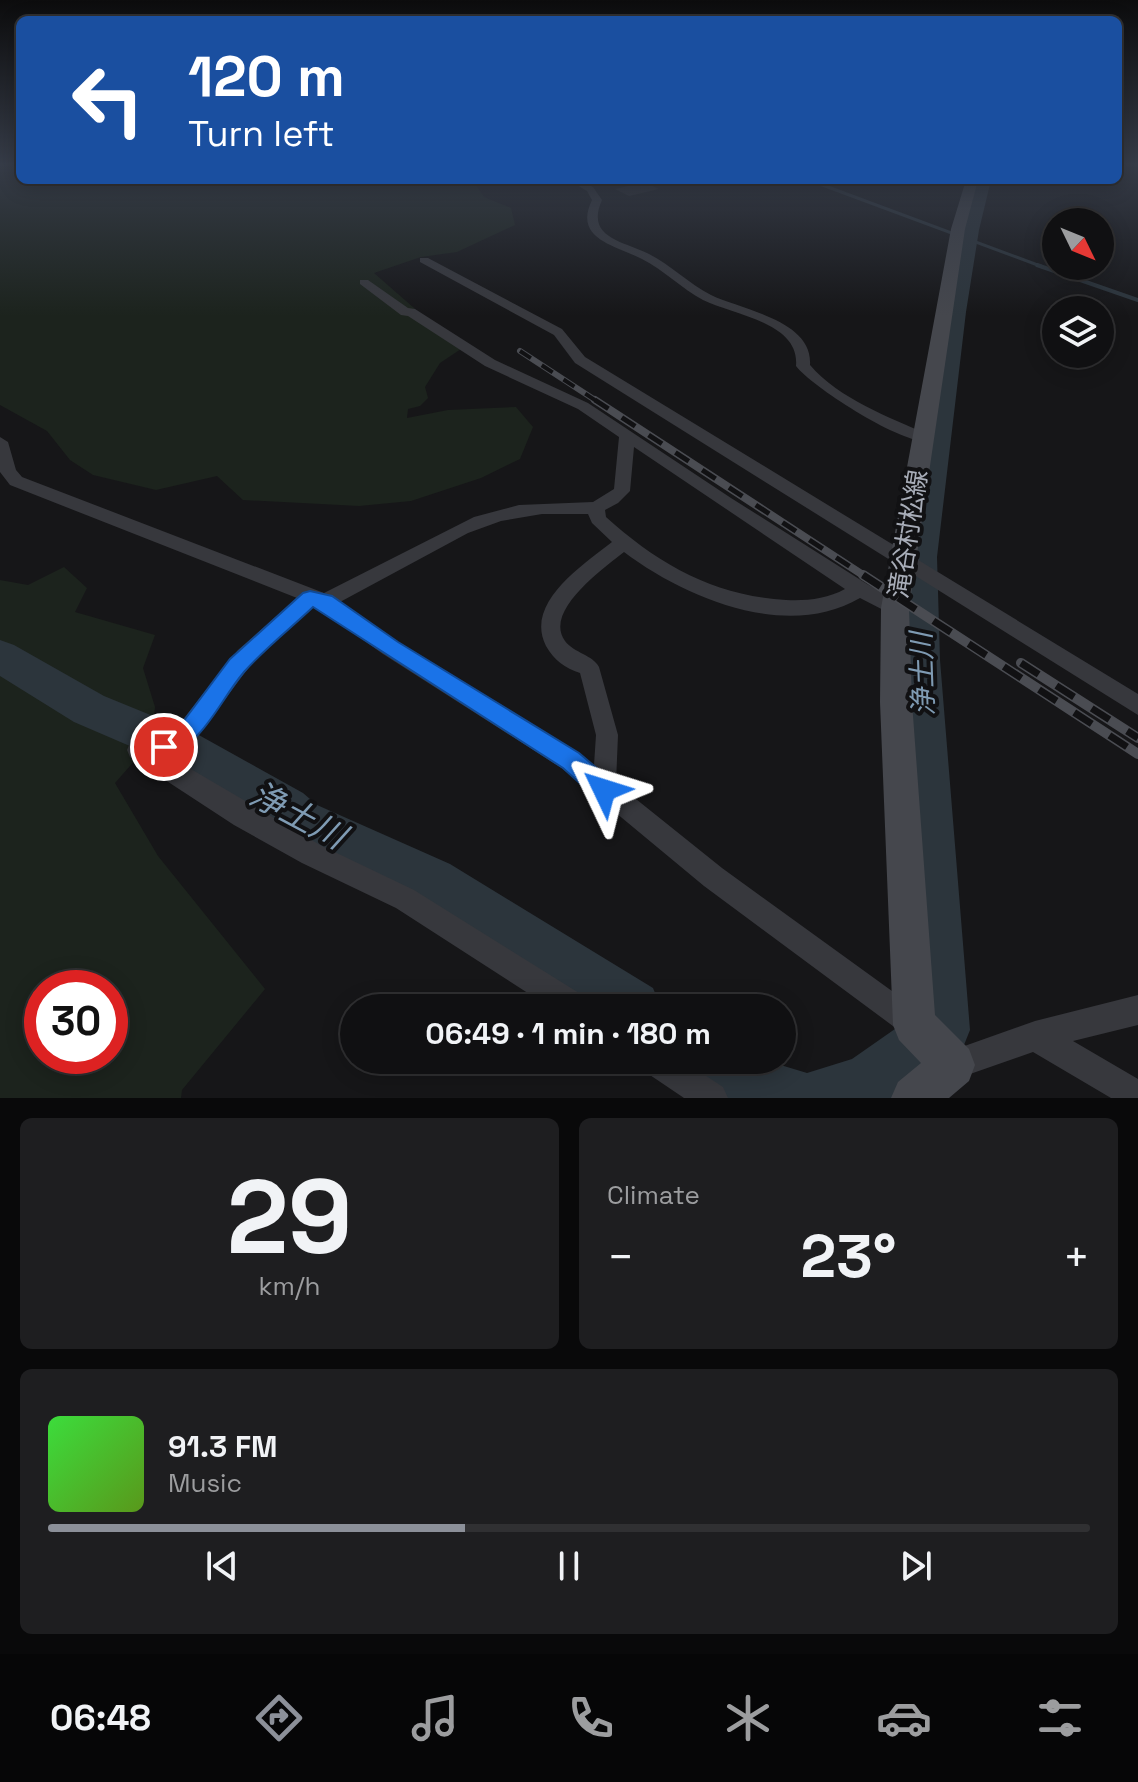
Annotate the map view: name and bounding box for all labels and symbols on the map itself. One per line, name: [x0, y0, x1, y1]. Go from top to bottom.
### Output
north arrow: [1042, 208, 1114, 280]
street label: 滝谷村松線: [881, 467, 935, 601]
water label: 浄土川: [902, 628, 941, 717]
pin: [130, 713, 198, 781]
position arrow: [562, 748, 646, 832]
water label: 浄土川: [243, 773, 356, 860]
speed limit sign: 30: [24, 970, 128, 1074]

